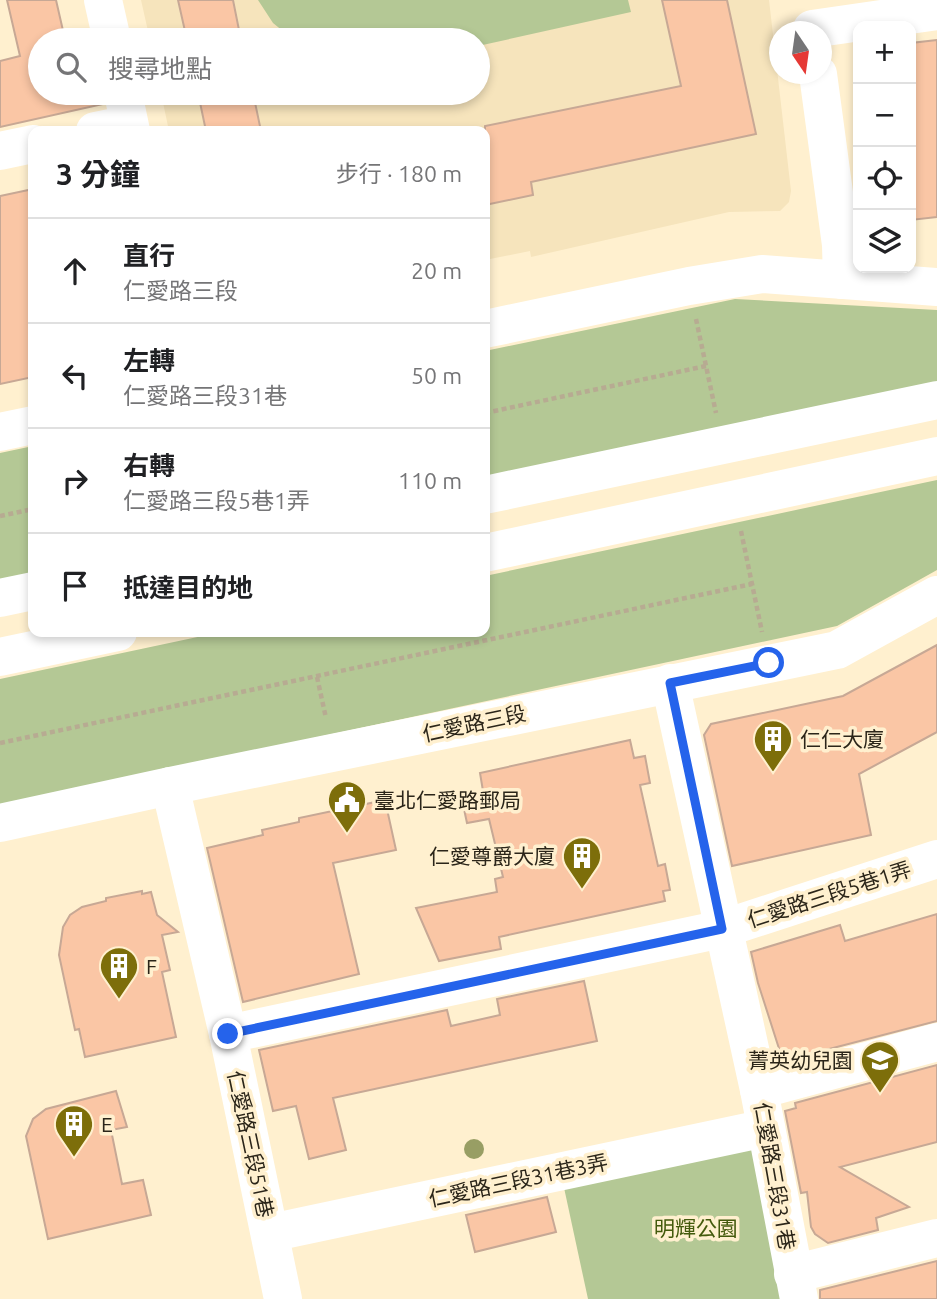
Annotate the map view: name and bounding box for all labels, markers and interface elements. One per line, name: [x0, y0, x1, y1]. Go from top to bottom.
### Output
north arrow: [769, 21, 832, 84]
map controls: [853, 21, 916, 273]
button: +: [853, 21, 916, 84]
search box: [28, 28, 490, 105]
icon: search: [52, 48, 90, 86]
text: 搜尋地點: [108, 54, 212, 83]
button: −: [853, 84, 916, 147]
button: locate: [853, 147, 916, 210]
text: 3 分鐘: [56, 157, 140, 191]
text: 步行 · 180 m: [336, 161, 462, 186]
button: layers: [853, 210, 916, 273]
text: 直行: [123, 241, 175, 270]
icon: ahead: [56, 252, 94, 290]
text: 20 m: [411, 258, 462, 283]
text: 仁愛路三段: [123, 278, 238, 303]
text: 左轉: [123, 346, 175, 375]
icon: left: [56, 357, 94, 395]
text: 50 m: [411, 363, 462, 388]
text: 仁愛路三段31巷: [123, 383, 287, 408]
text: 右轉: [123, 451, 175, 480]
icon: right: [56, 462, 94, 500]
text: 110 m: [398, 468, 462, 493]
text: 仁愛路三段5巷1弄: [123, 488, 310, 513]
icon: arrive: [56, 567, 94, 605]
text: 抵達目的地: [123, 573, 253, 602]
route start: [753, 647, 784, 678]
street label: 仁愛路三段: [420, 700, 528, 746]
building icon: 仁仁大廈: [752, 718, 794, 773]
place label: 仁仁大廈: [800, 727, 884, 751]
public building icon: 臺北仁愛路郵局: [326, 779, 368, 834]
place label: 臺北仁愛路郵局: [374, 788, 521, 812]
building icon: 仁愛尊爵大廈: [561, 835, 603, 890]
place label: 仁愛尊爵大廈: [429, 844, 555, 868]
street label: 仁愛路三段5巷1弄: [744, 856, 914, 932]
building icon: F: [98, 945, 140, 1000]
place label: F: [146, 954, 157, 978]
route end: [212, 1018, 243, 1049]
school or university icon: 菁英幼兒園: [859, 1039, 901, 1094]
place label: 菁英幼兒園: [748, 1048, 853, 1072]
street label: 仁愛路三段51巷: [224, 1068, 278, 1220]
street label: 仁愛路三段31巷: [750, 1100, 800, 1252]
building icon: E: [53, 1103, 95, 1158]
place label: E: [101, 1112, 113, 1136]
street label: 仁愛路三段31巷3弄: [426, 1149, 610, 1211]
park label: 明輝公園: [654, 1216, 738, 1240]

